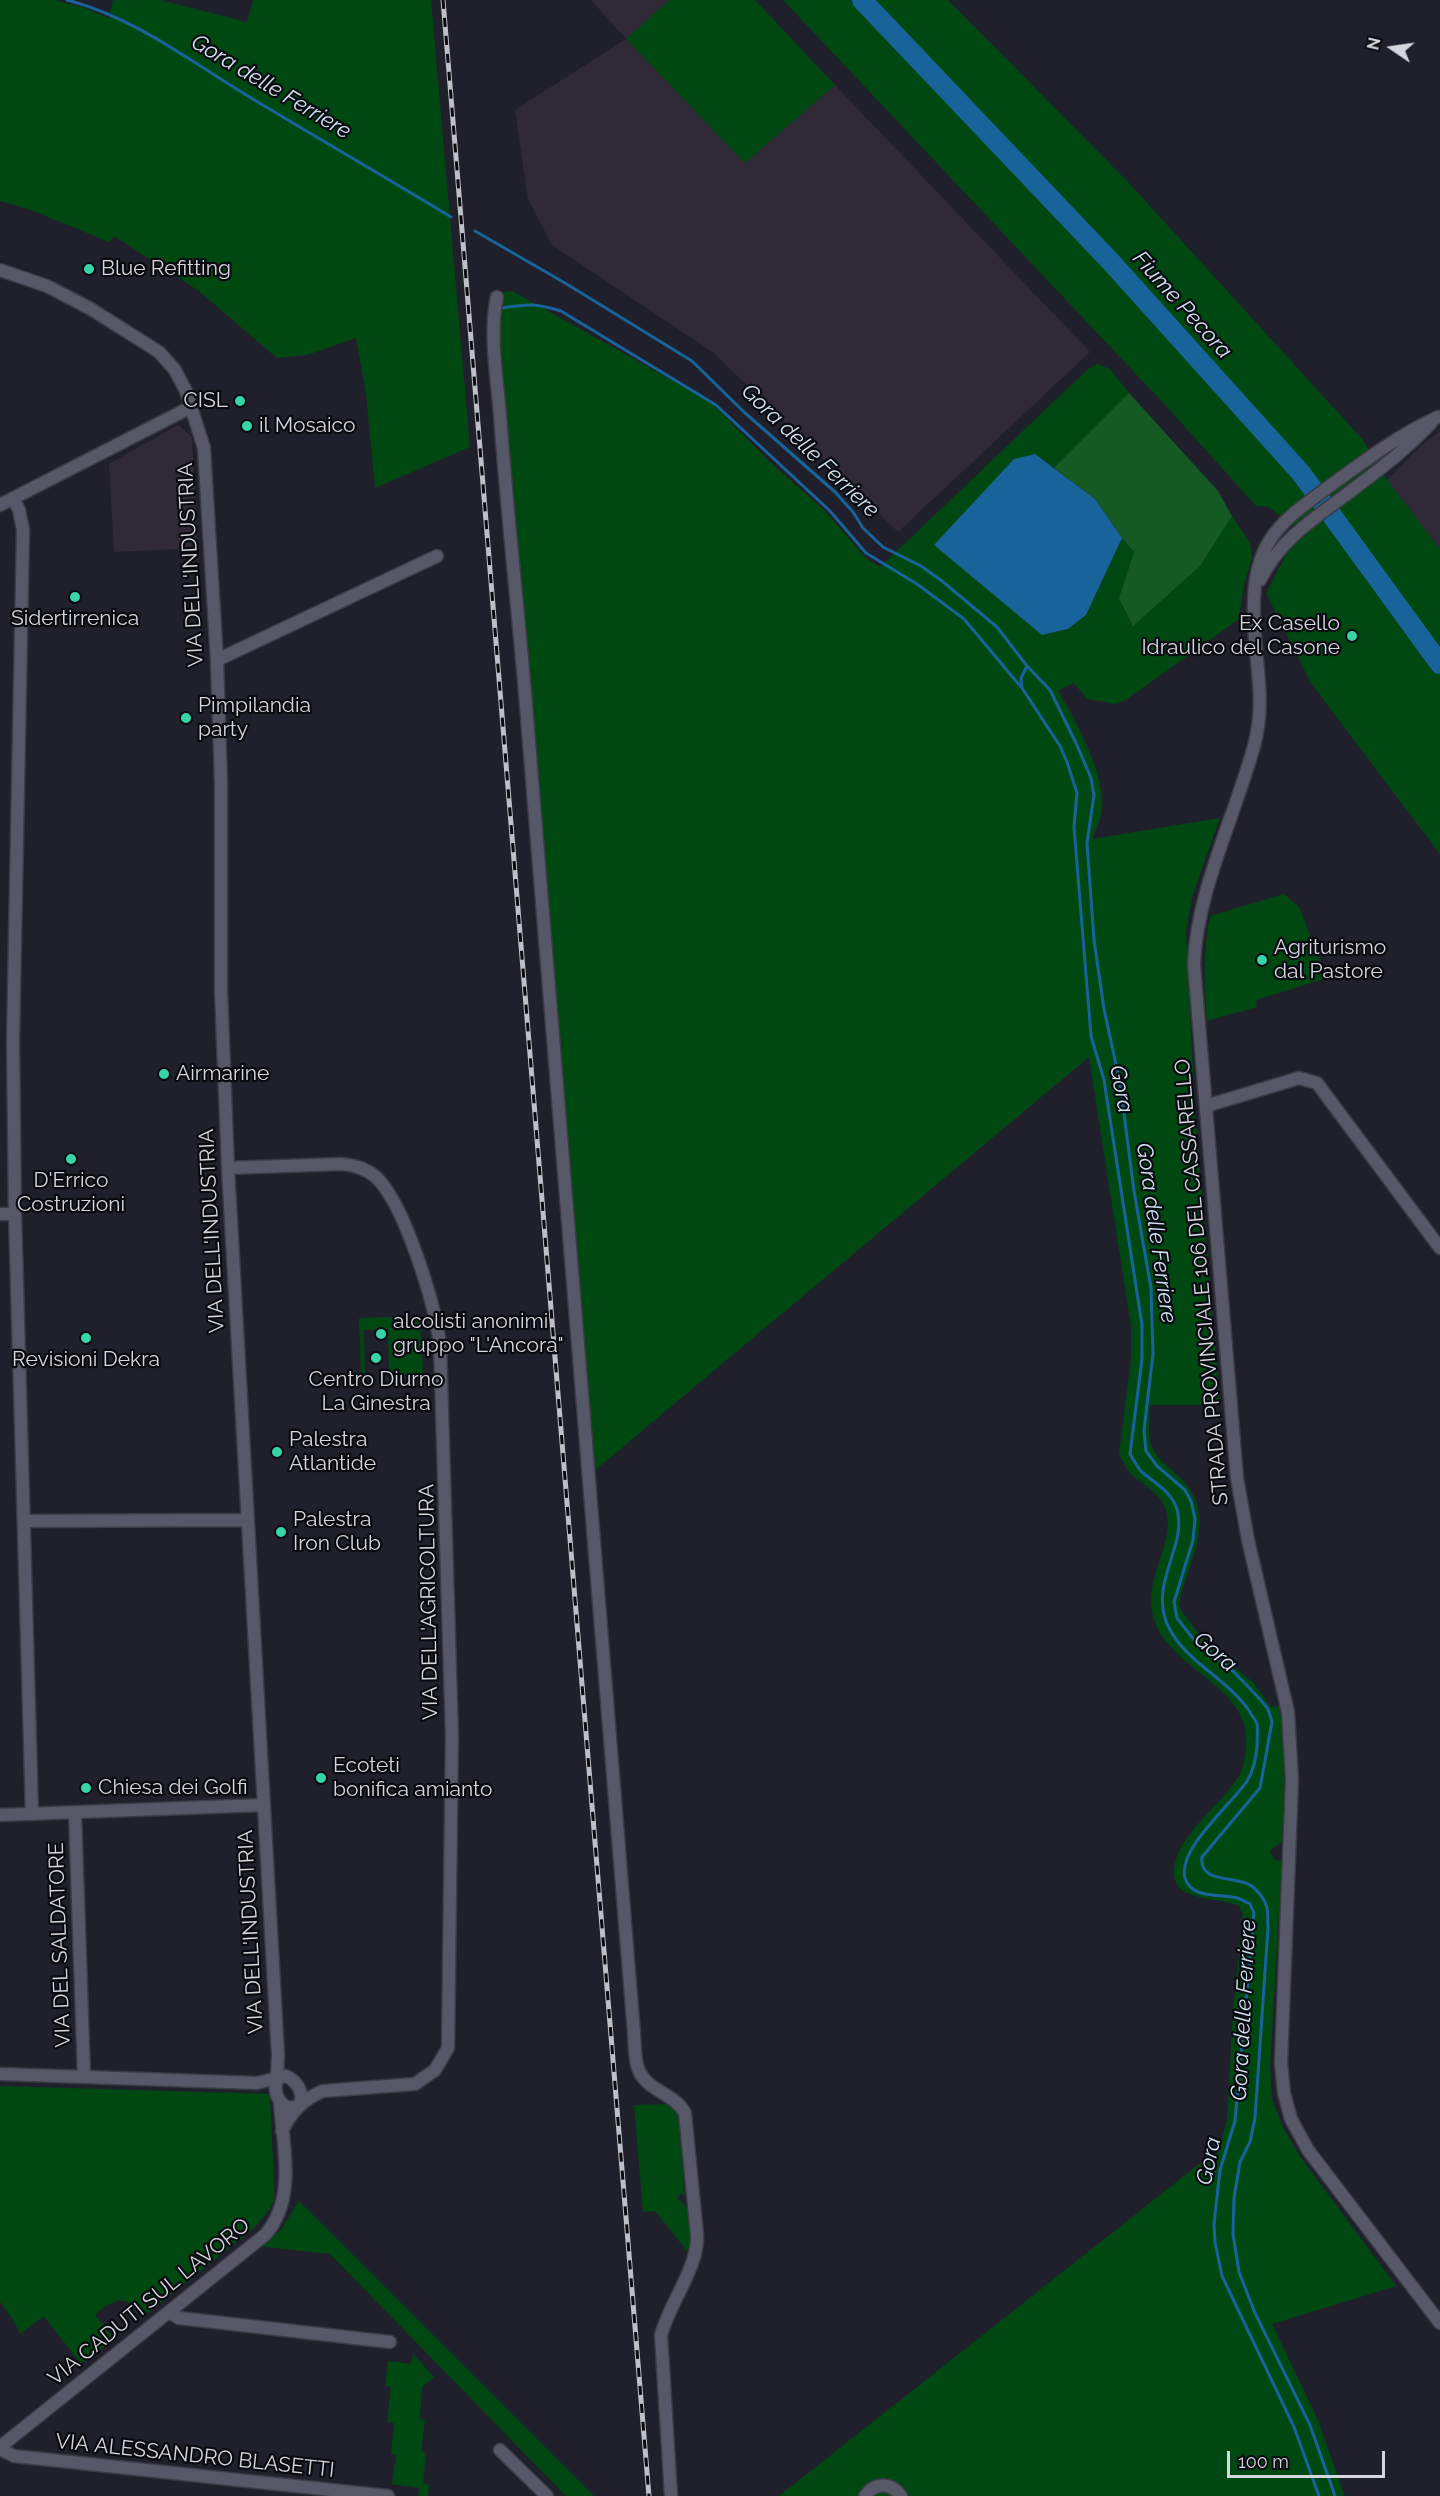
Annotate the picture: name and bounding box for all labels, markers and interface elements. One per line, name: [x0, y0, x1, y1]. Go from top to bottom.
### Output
north arrow: [1362, 18, 1422, 78]
water label: Gora delle Ferriere: [186, 29, 356, 145]
text: N: [1363, 36, 1385, 52]
water label: Fiume Pecora: [1127, 246, 1237, 364]
place label: Blue Refitting: [101, 256, 231, 282]
marker: Blue Refitting: [82, 262, 96, 276]
water label: Gora delle Ferriere: [736, 378, 884, 524]
place label: CISL: [183, 388, 228, 414]
marker: CISL: [233, 394, 247, 408]
place label: il Mosaico: [259, 413, 355, 439]
marker: il Mosaico: [240, 419, 254, 433]
street label: VIA DELL'INDUSTRIA: [173, 462, 209, 668]
marker: Sidertirrenica: [68, 590, 82, 604]
place label: Sidertirrenica: [11, 606, 139, 632]
place label: Ex Casello Idraulico del Casone: [1142, 611, 1340, 661]
marker: Ex Casello Idraulico del Casone: [1345, 629, 1359, 643]
place label: Pimpilandia party: [198, 693, 311, 743]
marker: Pimpilandia party: [179, 711, 193, 725]
place label: Agriturismo dal Pastore: [1274, 935, 1386, 985]
marker: Agriturismo dal Pastore: [1255, 953, 1269, 967]
street label: STRADA PROVINCIALE 106 DEL CASSARELLO: [1170, 1058, 1234, 1506]
place label: Airmarine: [176, 1061, 269, 1087]
water label: Gora: [1103, 1063, 1139, 1115]
marker: Airmarine: [157, 1067, 171, 1081]
street label: VIA DELL'INDUSTRIA: [194, 1128, 230, 1334]
water label: Gora delle Ferriere: [1130, 1141, 1182, 1325]
marker: D'Errico Costruzioni: [64, 1152, 78, 1166]
place label: D'Errico Costruzioni: [17, 1168, 125, 1218]
place label: alcolisti anonimi gruppo "L'Ancora": [393, 1309, 564, 1359]
marker: alcolisti anonimi gruppo "L'Ancora": [374, 1327, 388, 1341]
marker: Revisioni Dekra: [79, 1331, 93, 1345]
place label: Revisioni Dekra: [12, 1347, 160, 1373]
marker: Centro Diurno La Ginestra: [369, 1351, 383, 1365]
place label: Centro Diurno La Ginestra: [309, 1367, 443, 1417]
place label: Palestra Atlantide: [289, 1427, 376, 1477]
marker: Palestra Atlantide: [270, 1445, 284, 1459]
street label: VIA DELL'AGRICOLTURA: [414, 1484, 444, 1720]
place label: Palestra Iron Club: [293, 1507, 381, 1557]
marker: Palestra Iron Club: [274, 1525, 288, 1539]
water label: Gora: [1188, 1626, 1242, 1678]
place label: Ecoteti bonifica amianto: [333, 1753, 492, 1803]
marker: Ecoteti bonifica amianto: [314, 1771, 328, 1785]
place label: Chiesa dei Golfi: [98, 1775, 248, 1801]
marker: Chiesa dei Golfi: [79, 1781, 93, 1795]
street label: VIA DELL'INDUSTRIA: [233, 1829, 269, 2035]
street label: VIA DEL SALDATORE: [44, 1842, 76, 2048]
water label: Gora delle Ferriere: [1226, 1919, 1262, 2101]
water label: Gora: [1191, 2135, 1227, 2187]
street label: VIA CADUTI SUL LAVORO: [43, 2213, 255, 2391]
street label: VIA ALESSANDRO BLASETTI: [54, 2429, 336, 2483]
scale bar: [1230, 2439, 1388, 2477]
text: 100 m: [1238, 2451, 1289, 2472]

